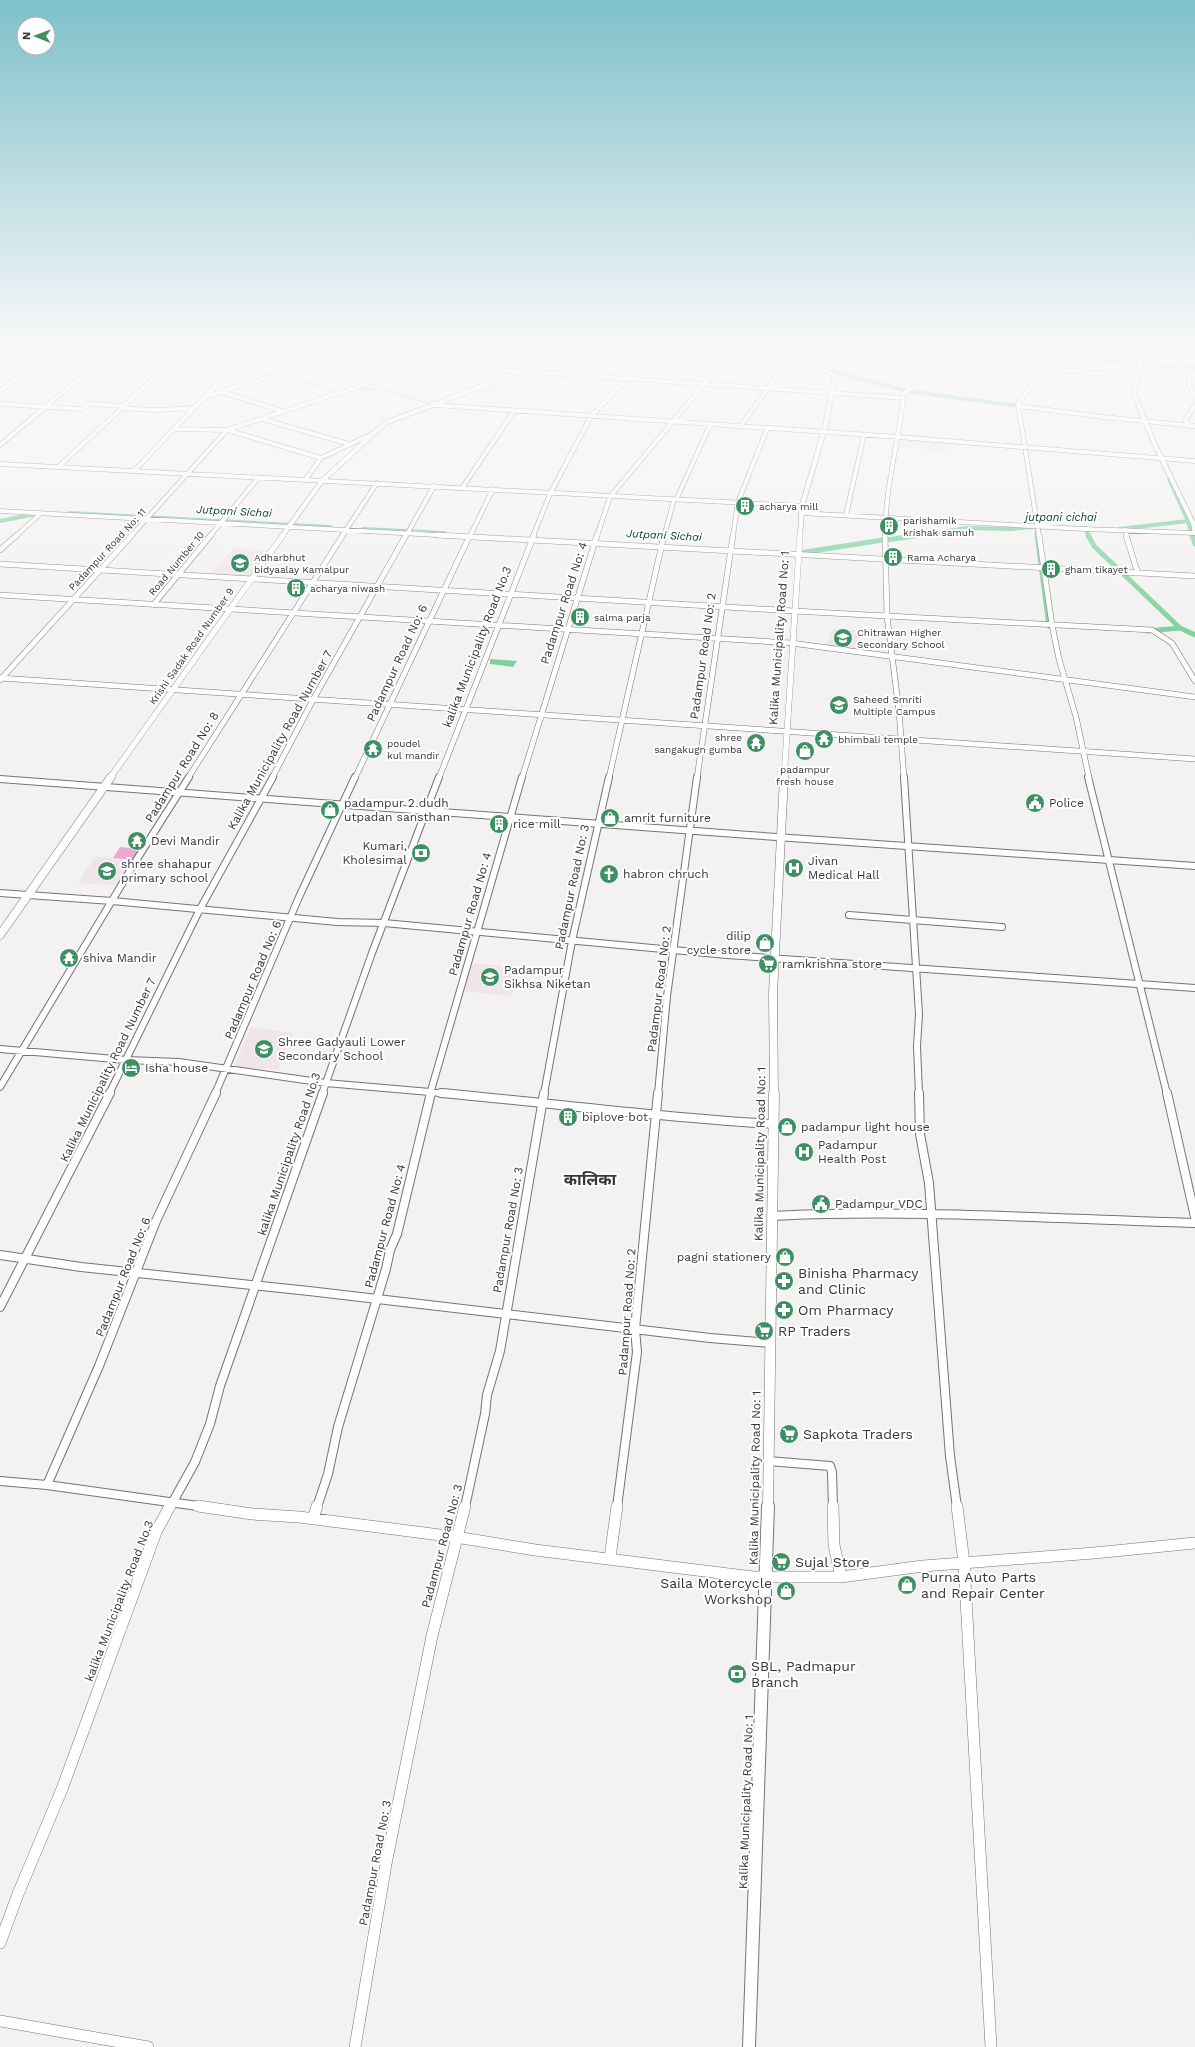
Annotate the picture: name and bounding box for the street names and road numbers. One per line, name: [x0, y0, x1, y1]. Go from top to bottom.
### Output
street label: Padampur Road No: 11: [67, 506, 148, 593]
street label: Road Number 10: [146, 529, 206, 597]
street label: Padampur Road No: 4: [538, 540, 590, 666]
street label: Kalika Municipality Road No: 1: [766, 551, 792, 725]
street label: kalika Municipality Road No.3: [440, 565, 514, 729]
street label: Krishi Sadak Road Number 9: [147, 586, 236, 707]
street label: Padampur Road No: 2: [687, 592, 719, 720]
street label: Padampur Road No: 6: [364, 602, 430, 724]
street label: Kalika Municipality Road Number 7: [225, 647, 336, 832]
street label: Padampur Road No: 8: [142, 709, 222, 825]
street label: Padampur Road No: 3: [552, 823, 592, 951]
street label: Padampur Road No: 4: [446, 851, 494, 977]
street label: Padampur Road No: 6: [222, 918, 284, 1042]
street label: Padampur Road No: 2: [644, 925, 674, 1053]
street label: Kalika Municipality Road Number 7: [57, 975, 159, 1164]
street label: Kalika Municipality Road No: 1: [751, 1067, 769, 1241]
street label: kalika Municipality Road No.3: [255, 1071, 323, 1237]
street label: Padampur Road No: 4: [362, 1162, 408, 1290]
street label: Padampur Road No: 3: [490, 1166, 526, 1294]
street label: Padampur Road No: 6: [93, 1215, 153, 1339]
street label: Padampur Road No: 2: [616, 1248, 638, 1376]
street label: Kalika Municipality Road No: 1: [746, 1391, 764, 1565]
street label: Padampur Road No: 3: [419, 1483, 465, 1609]
street label: kalika Municipality Road No.3: [82, 1519, 156, 1683]
street label: Kalika Municipality Road No: 1: [736, 1715, 756, 1889]
street label: Padampur Road No: 3: [356, 1799, 394, 1927]

